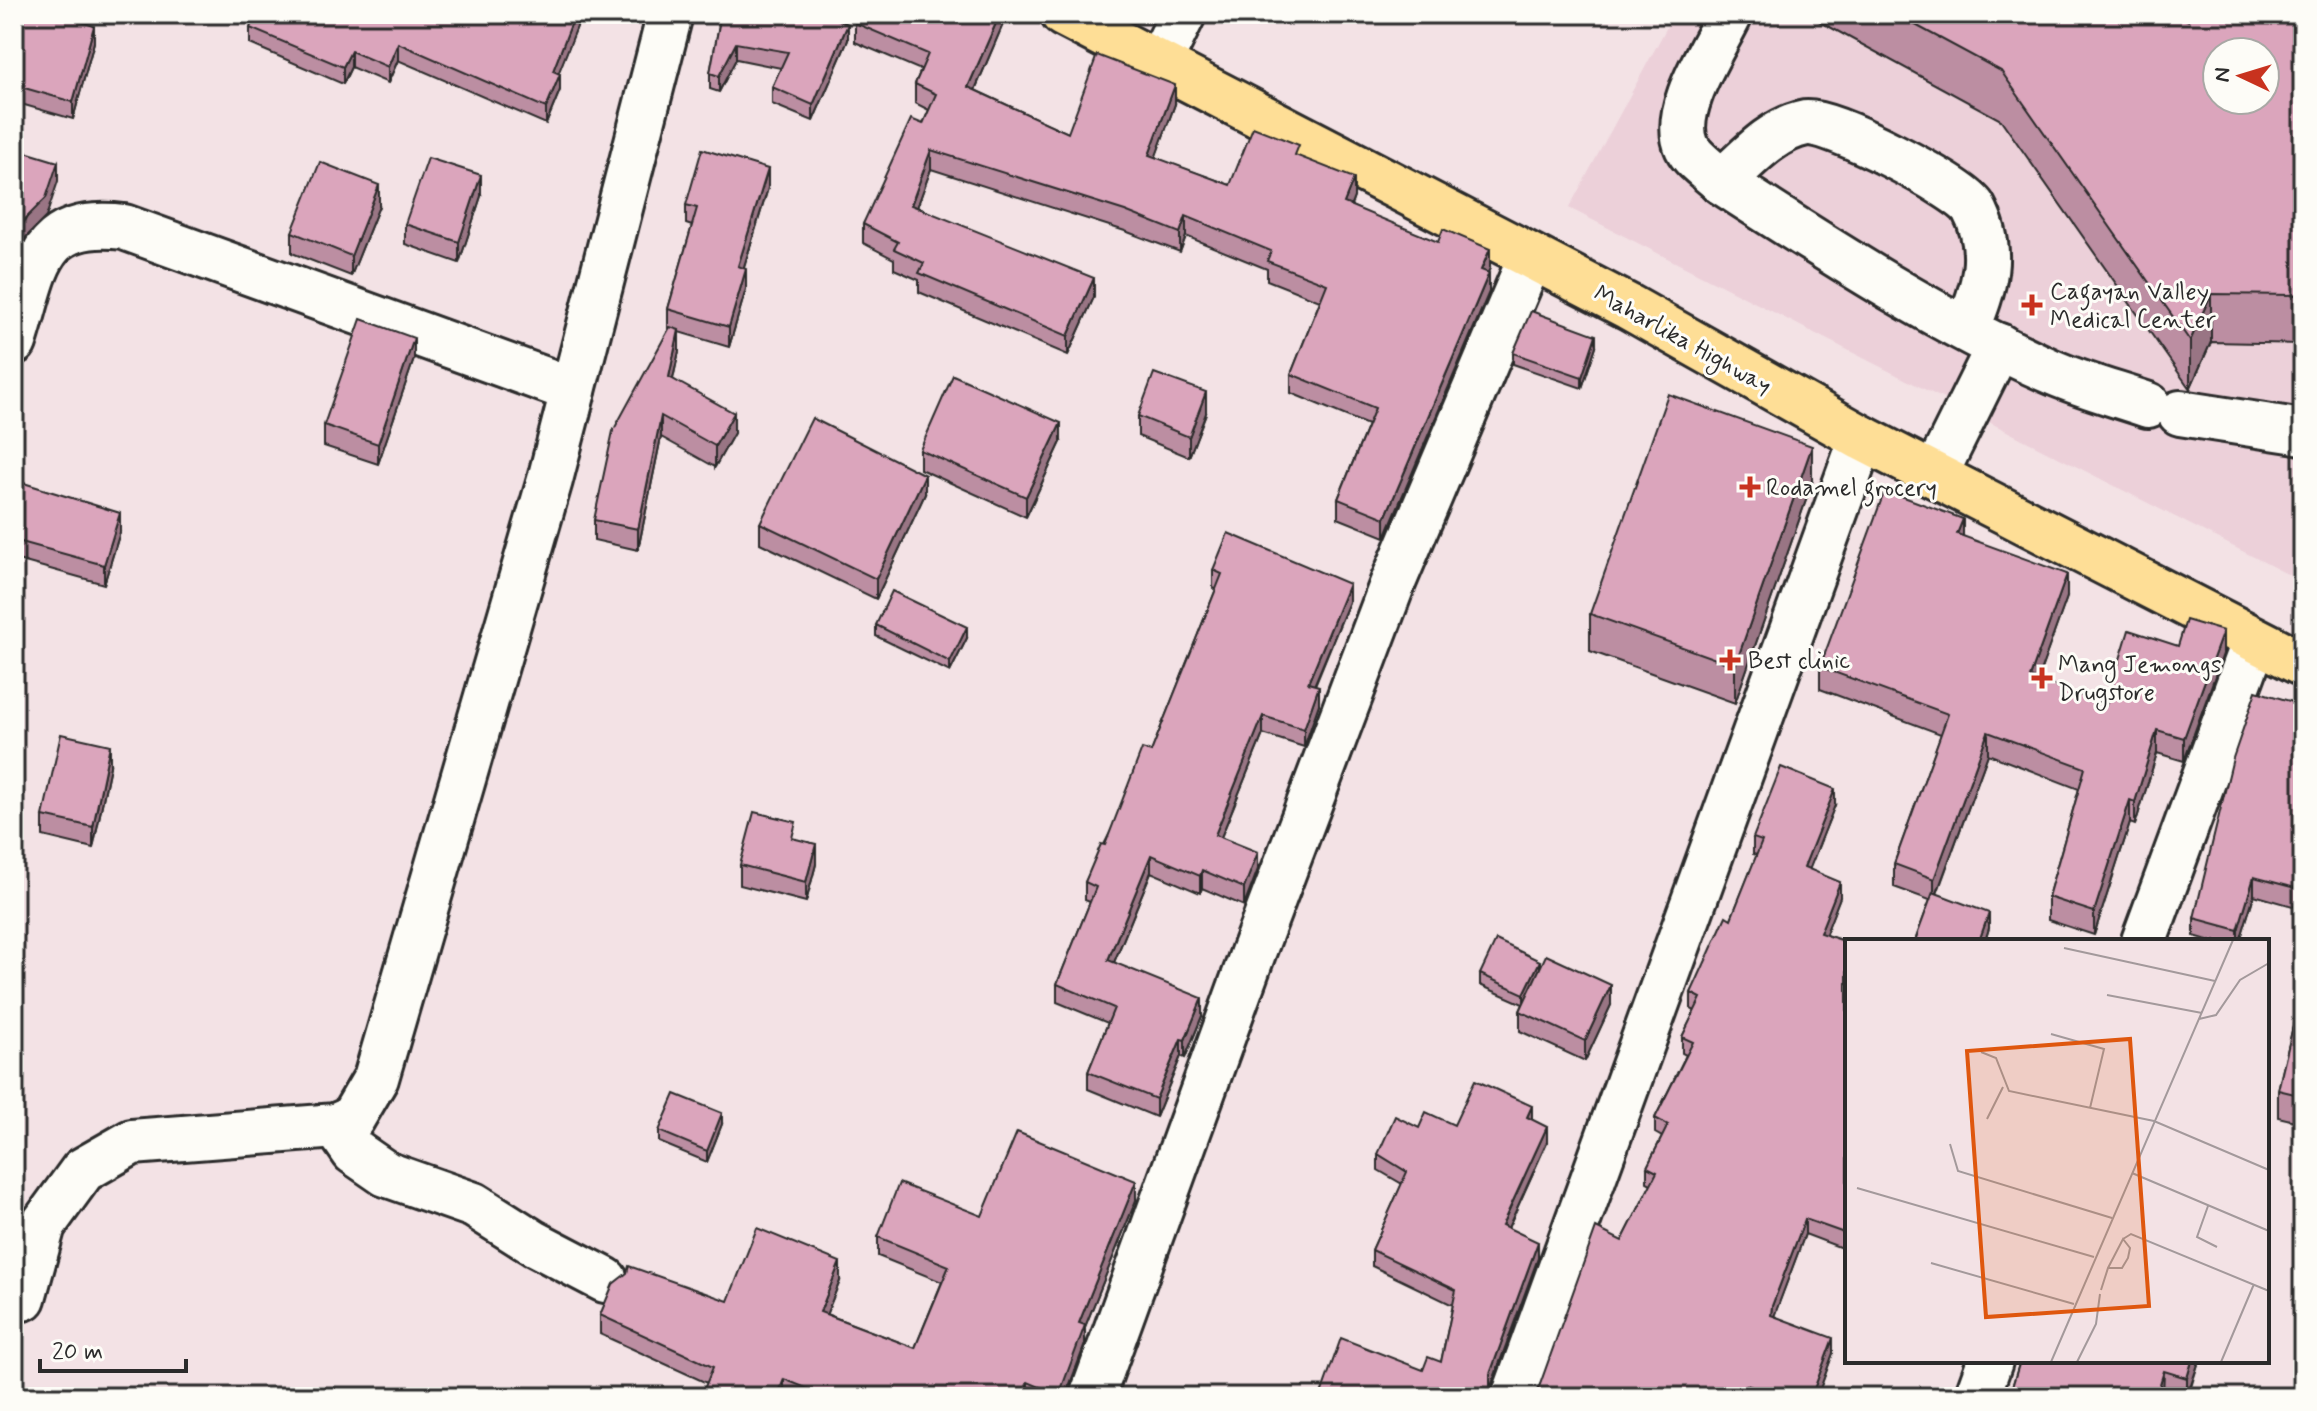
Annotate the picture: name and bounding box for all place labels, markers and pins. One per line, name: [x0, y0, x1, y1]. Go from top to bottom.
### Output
place label: Cagayan Valley Medical Center: [2050, 277, 2216, 336]
marker: Cagayan Valley Medical Center: [2021, 294, 2043, 316]
place label: Rodamel grocery: [1766, 473, 1937, 507]
marker: Rodamel grocery: [1741, 478, 1759, 496]
place label: Best clinic: [1748, 646, 1850, 677]
marker: Best clinic: [1719, 649, 1741, 671]
place label: Mang Jemongs Drugstore: [2058, 650, 2222, 711]
marker: Mang Jemongs Drugstore: [2033, 669, 2051, 687]

